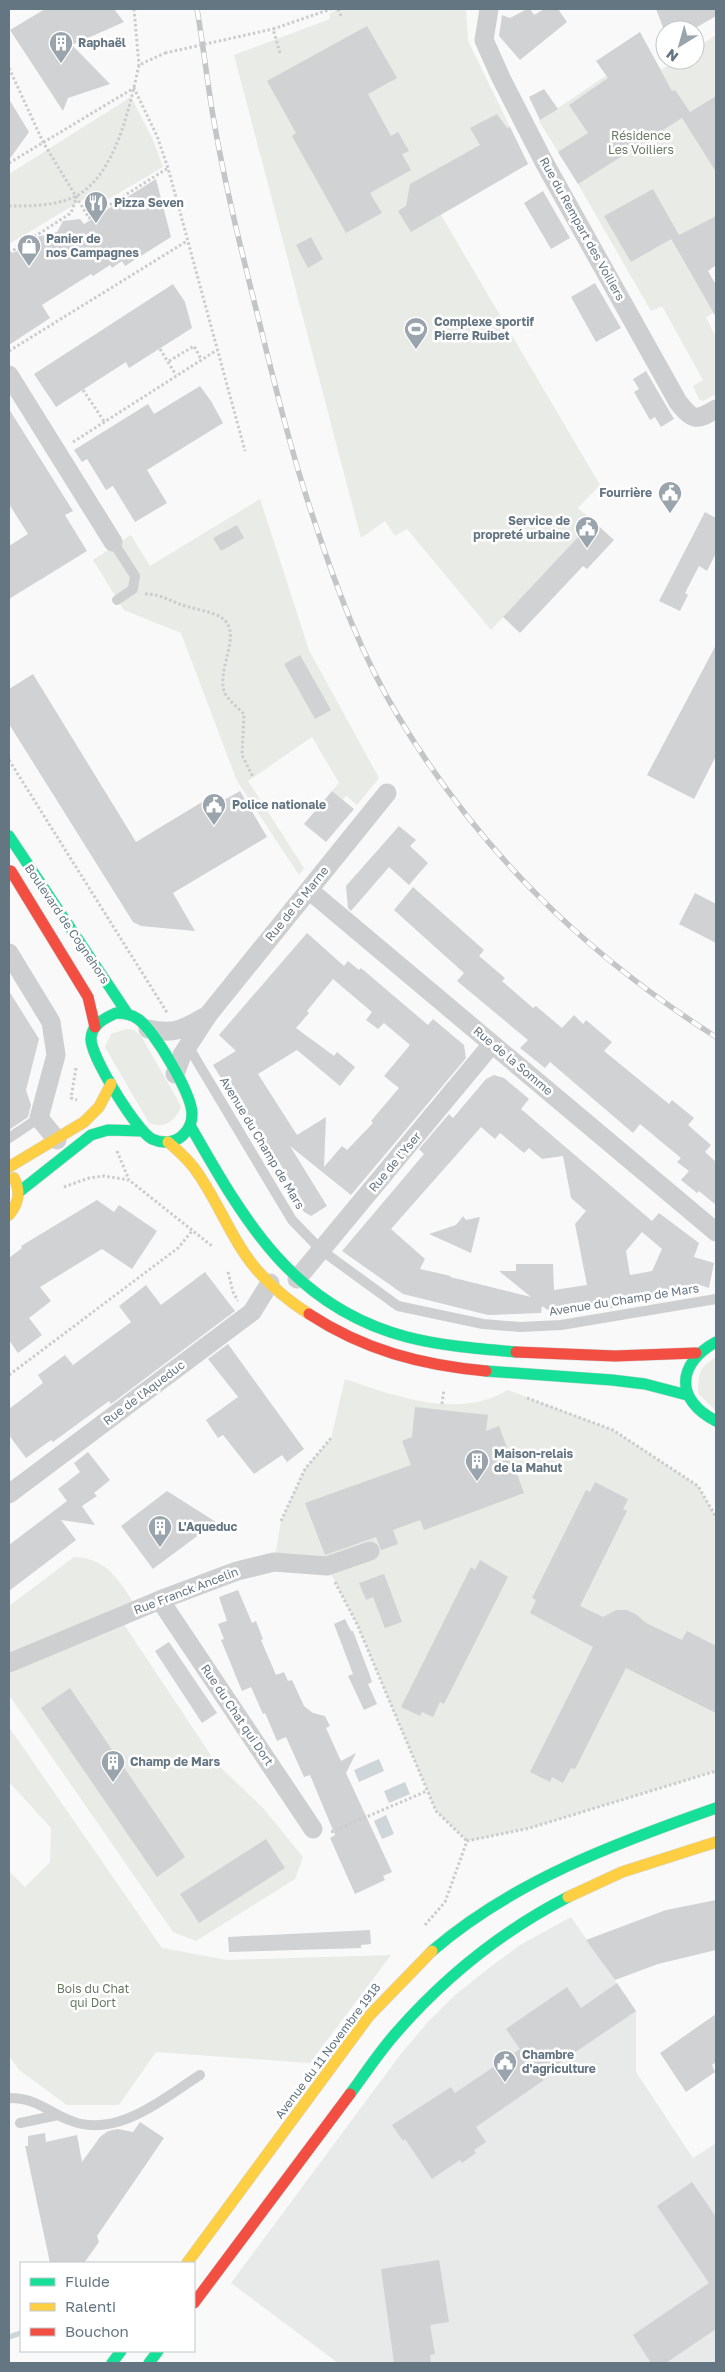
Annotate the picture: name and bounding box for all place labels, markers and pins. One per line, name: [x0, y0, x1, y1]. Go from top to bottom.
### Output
building icon: Raphaël: [48, 30, 74, 64]
place label: Raphaël: [78, 35, 126, 50]
restaurant icon: Pizza Seven: [83, 190, 109, 224]
place label: Pizza Seven: [114, 195, 184, 210]
place label: Panier de nos Campagnes: [46, 231, 139, 260]
shop icon: Panier de nos Campagnes: [16, 233, 42, 267]
place label: Complexe sportif Pierre Ruibet: [434, 314, 535, 343]
sports icon: Complexe sportif Pierre Ruibet: [403, 316, 429, 350]
public building icon: Fourrière: [657, 480, 683, 514]
place label: Fourrière: [599, 485, 652, 500]
place label: Service de propreté urbaine: [473, 513, 570, 542]
public building icon: Service de propreté urbaine: [574, 515, 600, 549]
public building icon: Police nationale: [201, 792, 227, 826]
place label: Police nationale: [232, 797, 326, 812]
place label: Maison-relais de la Mahut: [494, 1446, 574, 1475]
building icon: Maison-relais de la Mahut: [464, 1448, 490, 1482]
building icon: L'Aqueduc: [147, 1514, 173, 1548]
place label: L'Aqueduc: [178, 1519, 237, 1534]
building icon: Champ de Mars: [100, 1749, 126, 1783]
place label: Champ de Mars: [130, 1754, 220, 1769]
place label: Chambre d'agriculture: [522, 2047, 596, 2076]
public building icon: Chambre d'agriculture: [492, 2049, 518, 2083]

